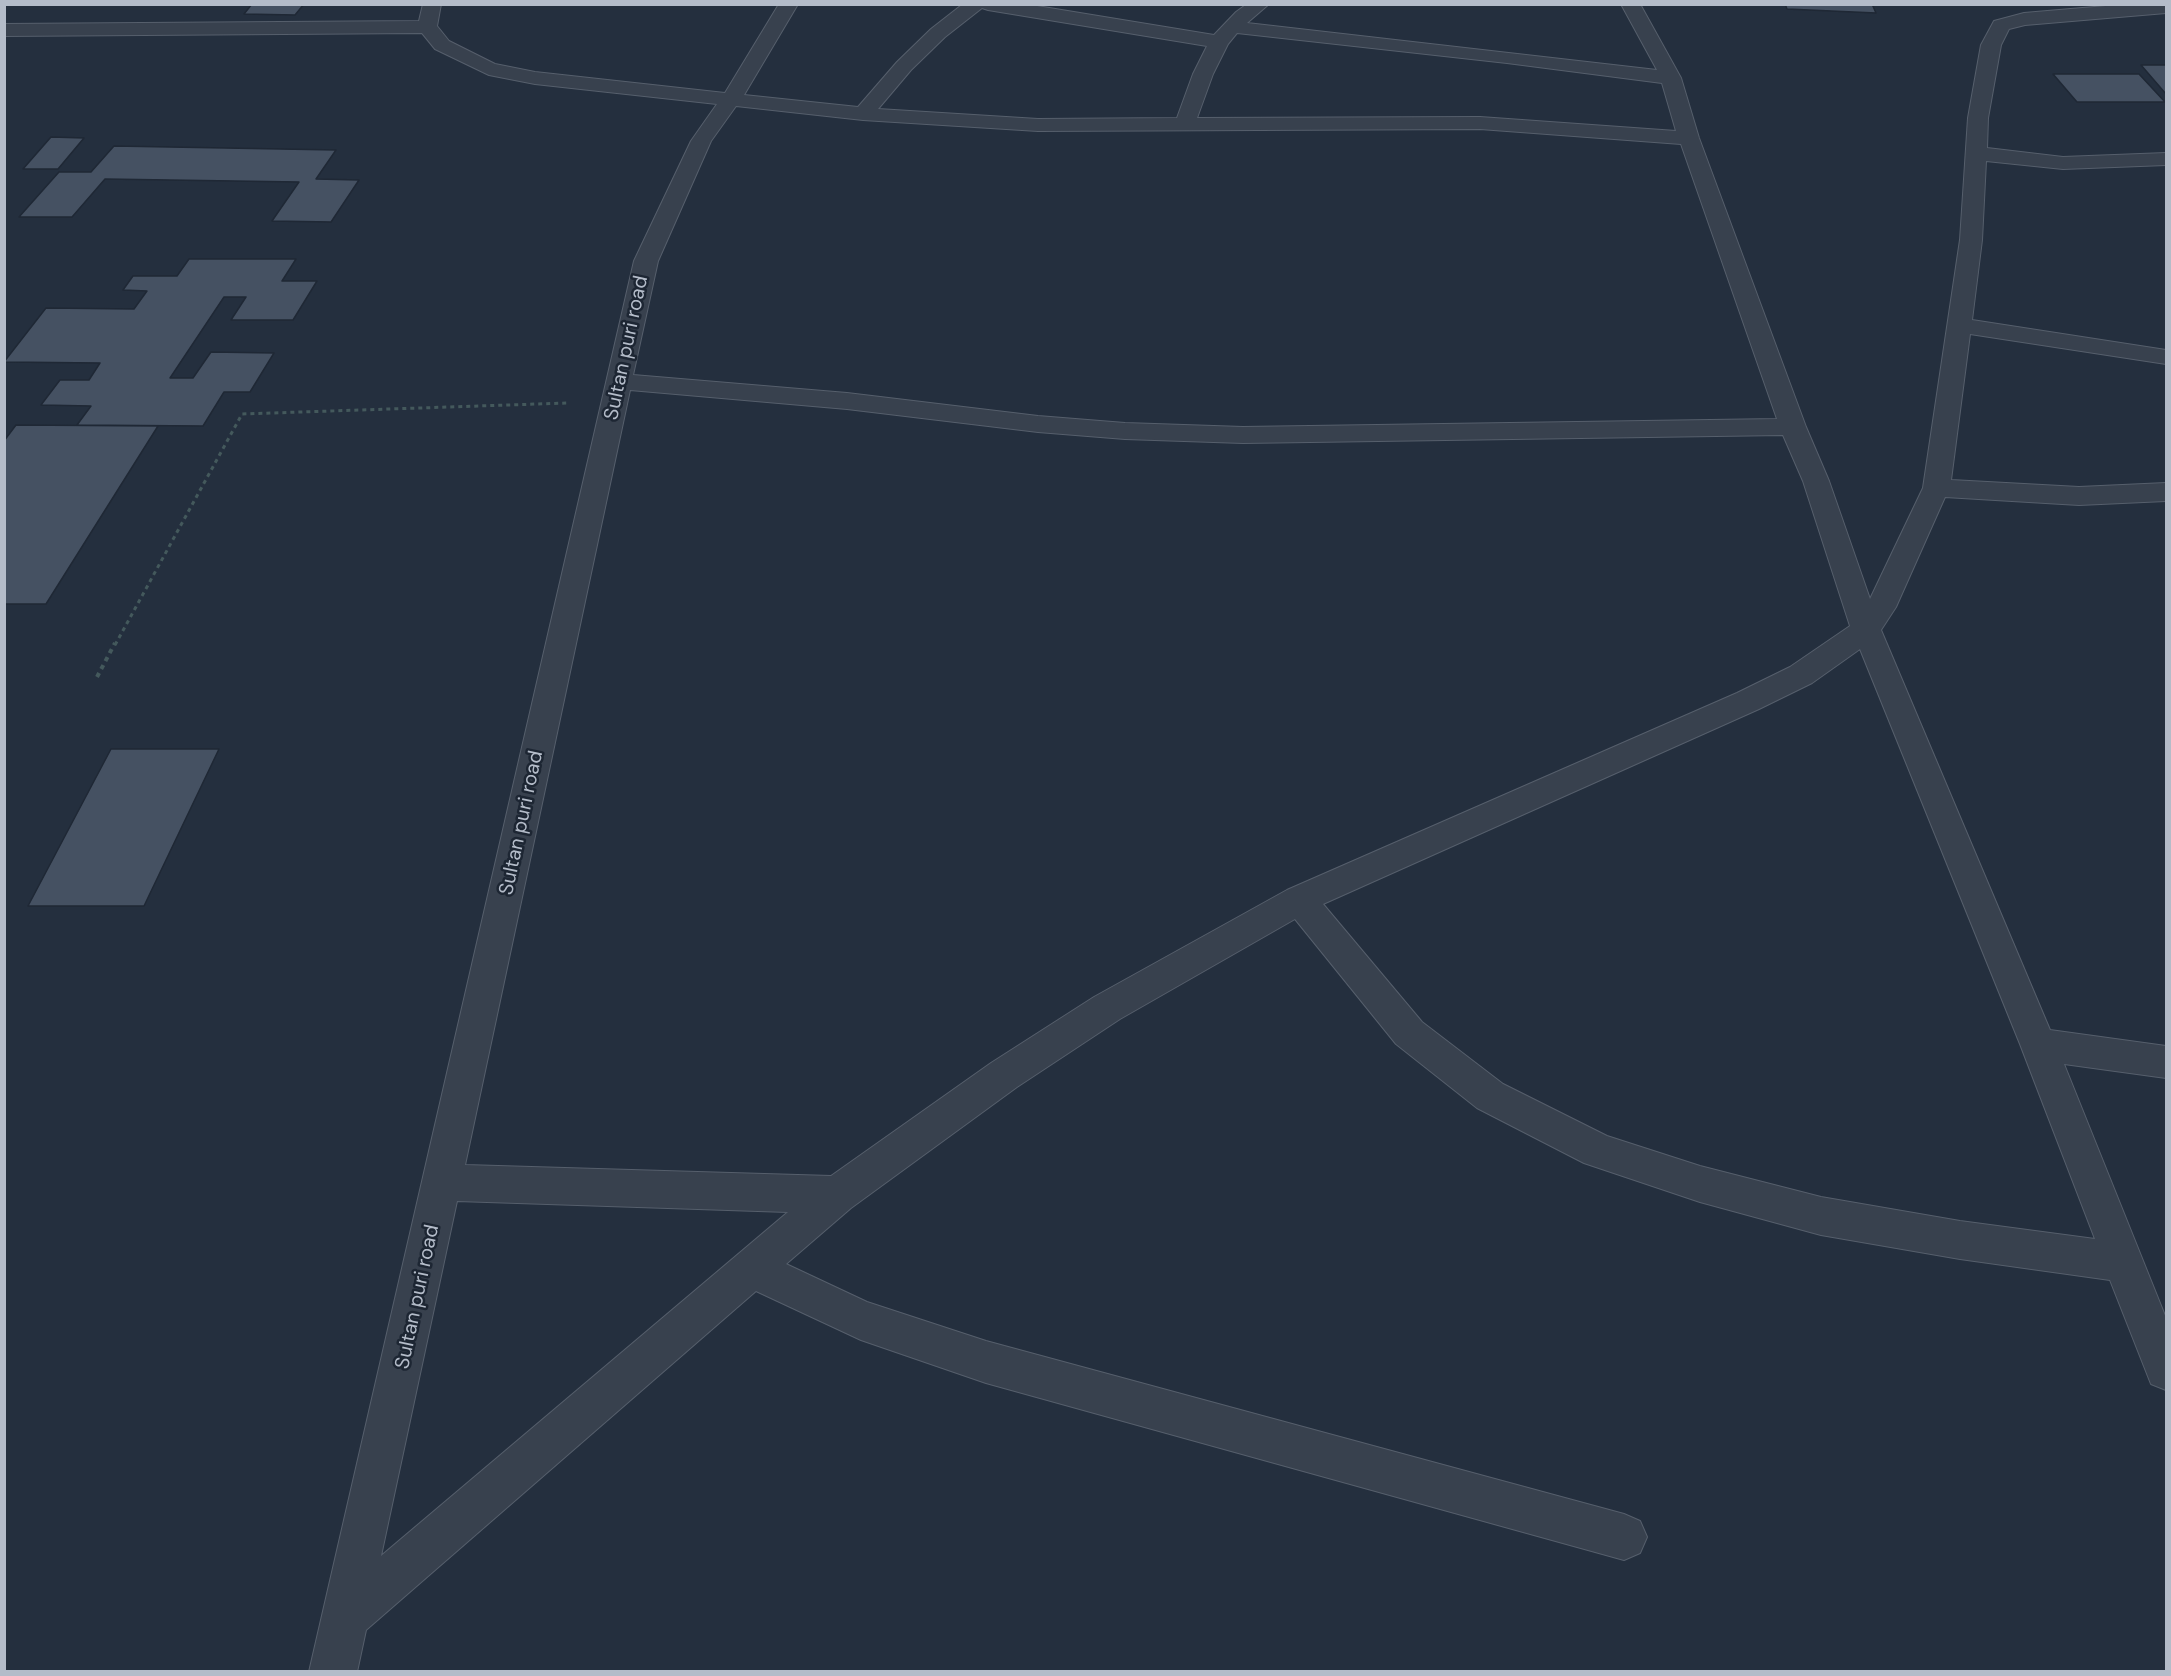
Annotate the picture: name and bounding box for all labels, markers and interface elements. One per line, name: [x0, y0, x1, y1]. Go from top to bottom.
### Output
street label: Sultan puri road: [600, 274, 654, 422]
street label: Sultan puri road: [495, 749, 549, 897]
street label: Sultan puri road: [391, 1223, 445, 1371]

